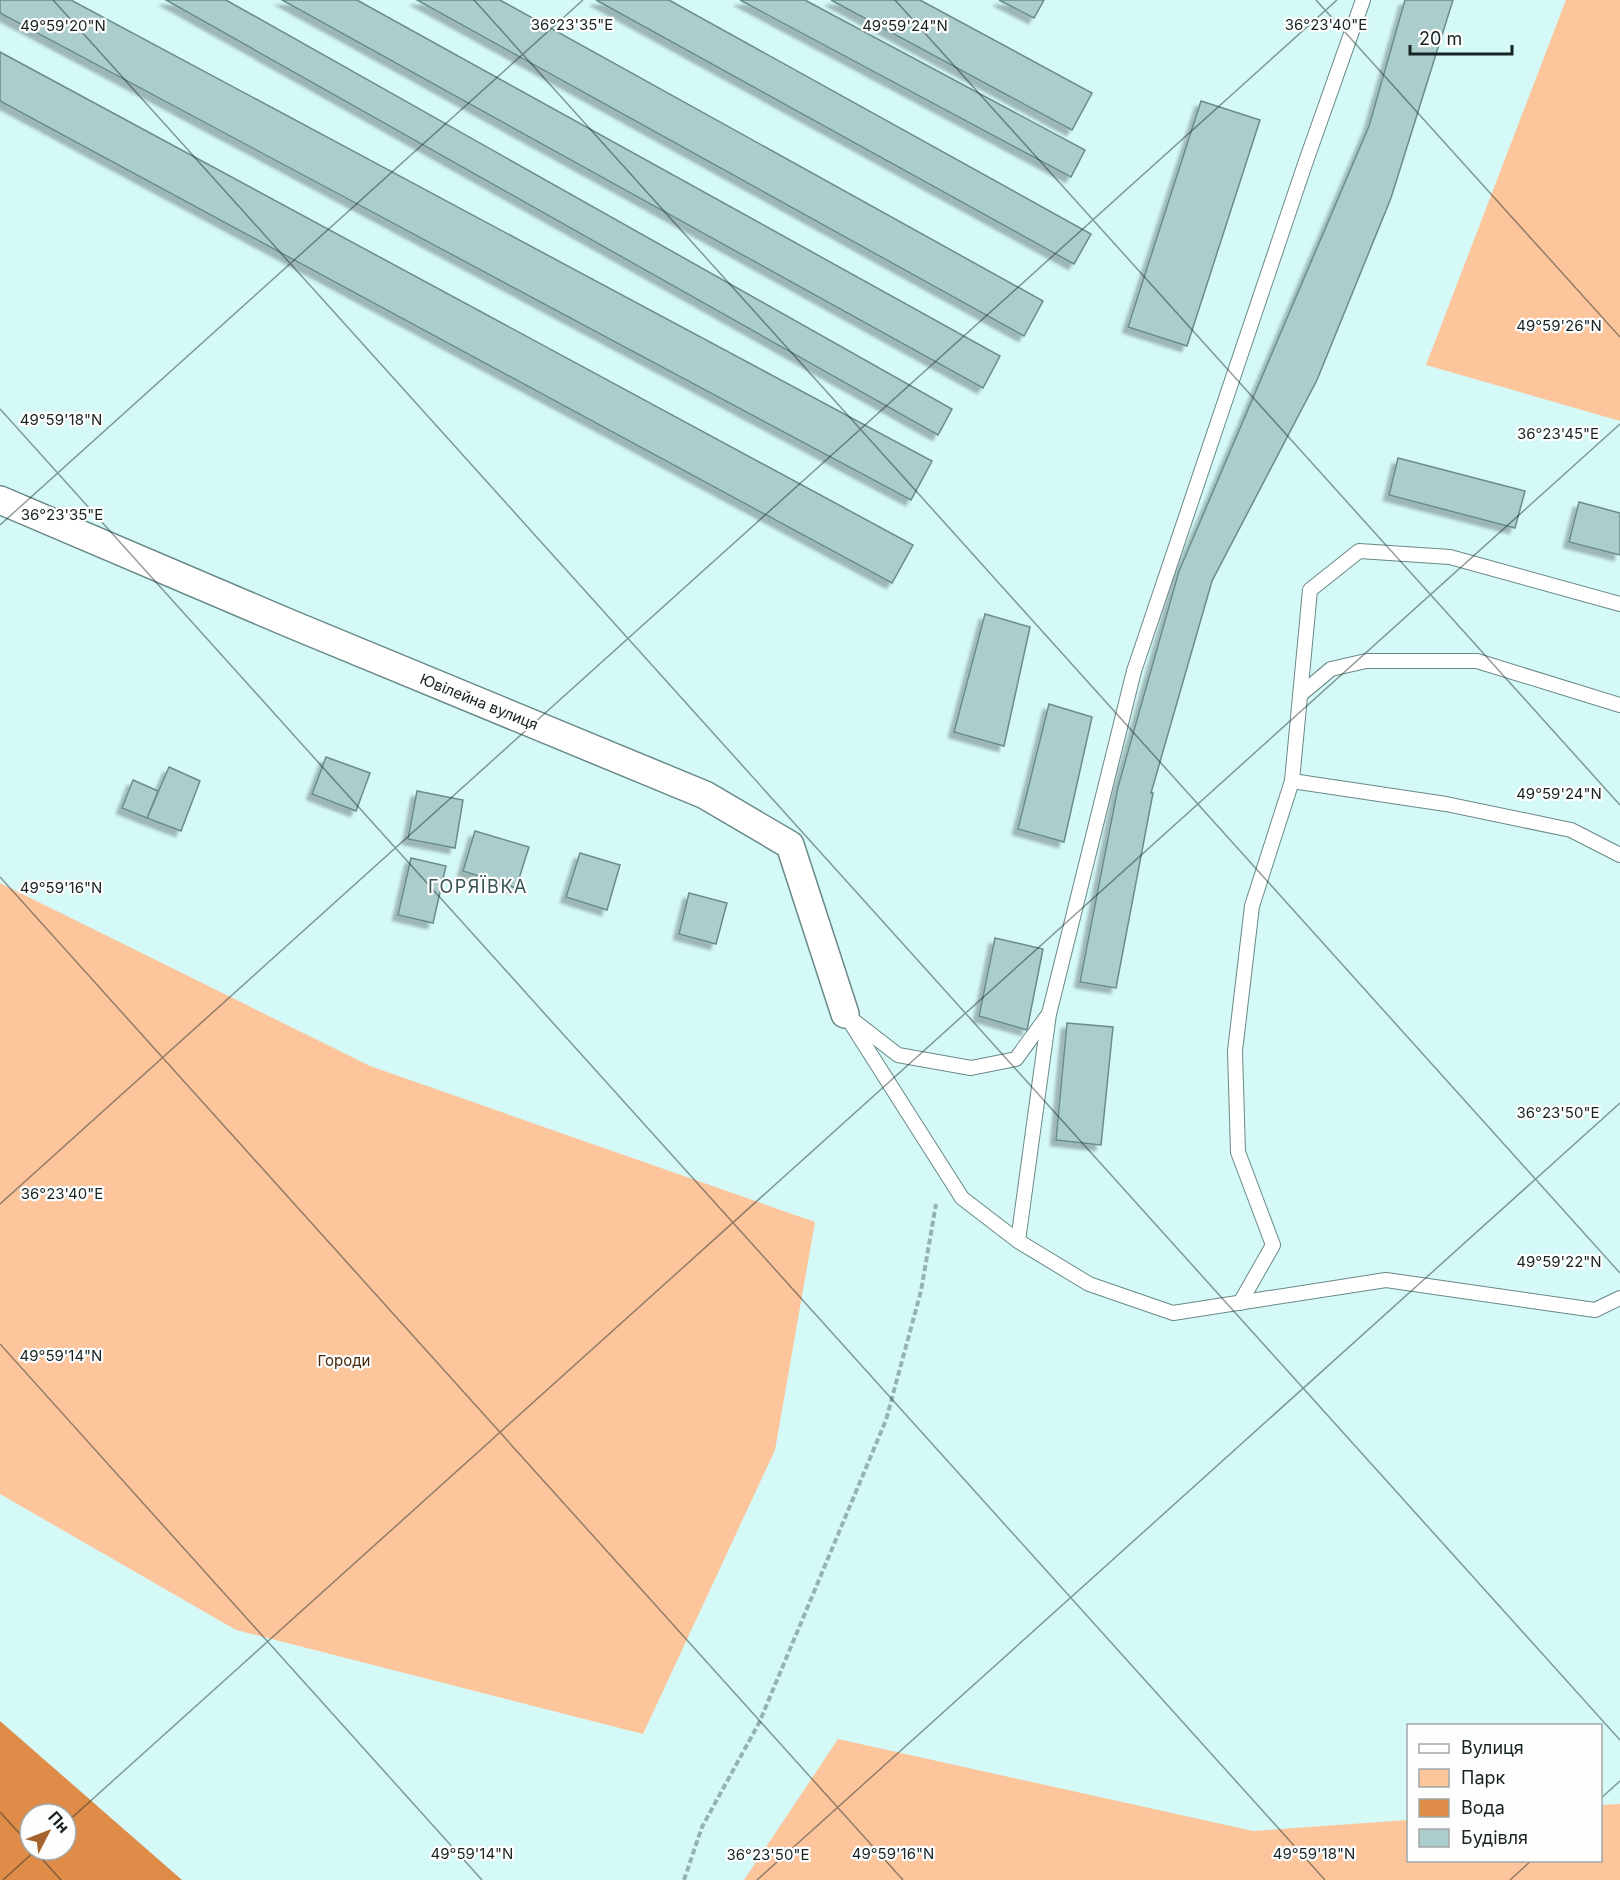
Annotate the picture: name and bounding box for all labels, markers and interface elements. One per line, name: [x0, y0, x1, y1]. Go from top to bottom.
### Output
text: 36°23'35"E: [531, 15, 613, 34]
text: 36°23'40"E: [1285, 15, 1367, 34]
text: 49°59'20"N: [20, 16, 106, 35]
text: 49°59'24"N: [862, 16, 948, 35]
scale bar: [1410, 18, 1512, 56]
text: 20 m: [1419, 28, 1462, 49]
text: 49°59'26"N: [1516, 316, 1602, 335]
text: 49°59'18"N: [20, 410, 102, 429]
text: 36°23'45"E: [1517, 424, 1599, 443]
text: 36°23'35"E: [21, 505, 103, 524]
street label: Ювілейна вулиця: [417, 669, 541, 734]
text: 49°59'24"N: [1516, 784, 1602, 803]
district label: ГОРЯЇВКА: [428, 875, 528, 897]
text: 49°59'16"N: [20, 878, 102, 897]
text: 36°23'50"E: [1517, 1103, 1599, 1122]
text: 36°23'40"E: [21, 1184, 103, 1203]
text: 49°59'22"N: [1516, 1252, 1602, 1271]
text: 49°59'14"N: [20, 1346, 102, 1365]
park label: Городи: [318, 1351, 370, 1370]
legend: [1407, 1724, 1602, 1862]
text: Вулиця: [1461, 1737, 1524, 1758]
text: Парк: [1461, 1767, 1506, 1788]
text: Вода: [1461, 1797, 1505, 1818]
north arrow: [18, 1802, 78, 1862]
text: Пн: [44, 1807, 74, 1837]
text: Будівля: [1461, 1827, 1528, 1848]
text: 49°59'14"N: [431, 1844, 513, 1863]
text: 49°59'16"N: [852, 1844, 934, 1863]
text: 49°59'18"N: [1273, 1844, 1355, 1863]
text: 36°23'50"E: [727, 1845, 809, 1864]

